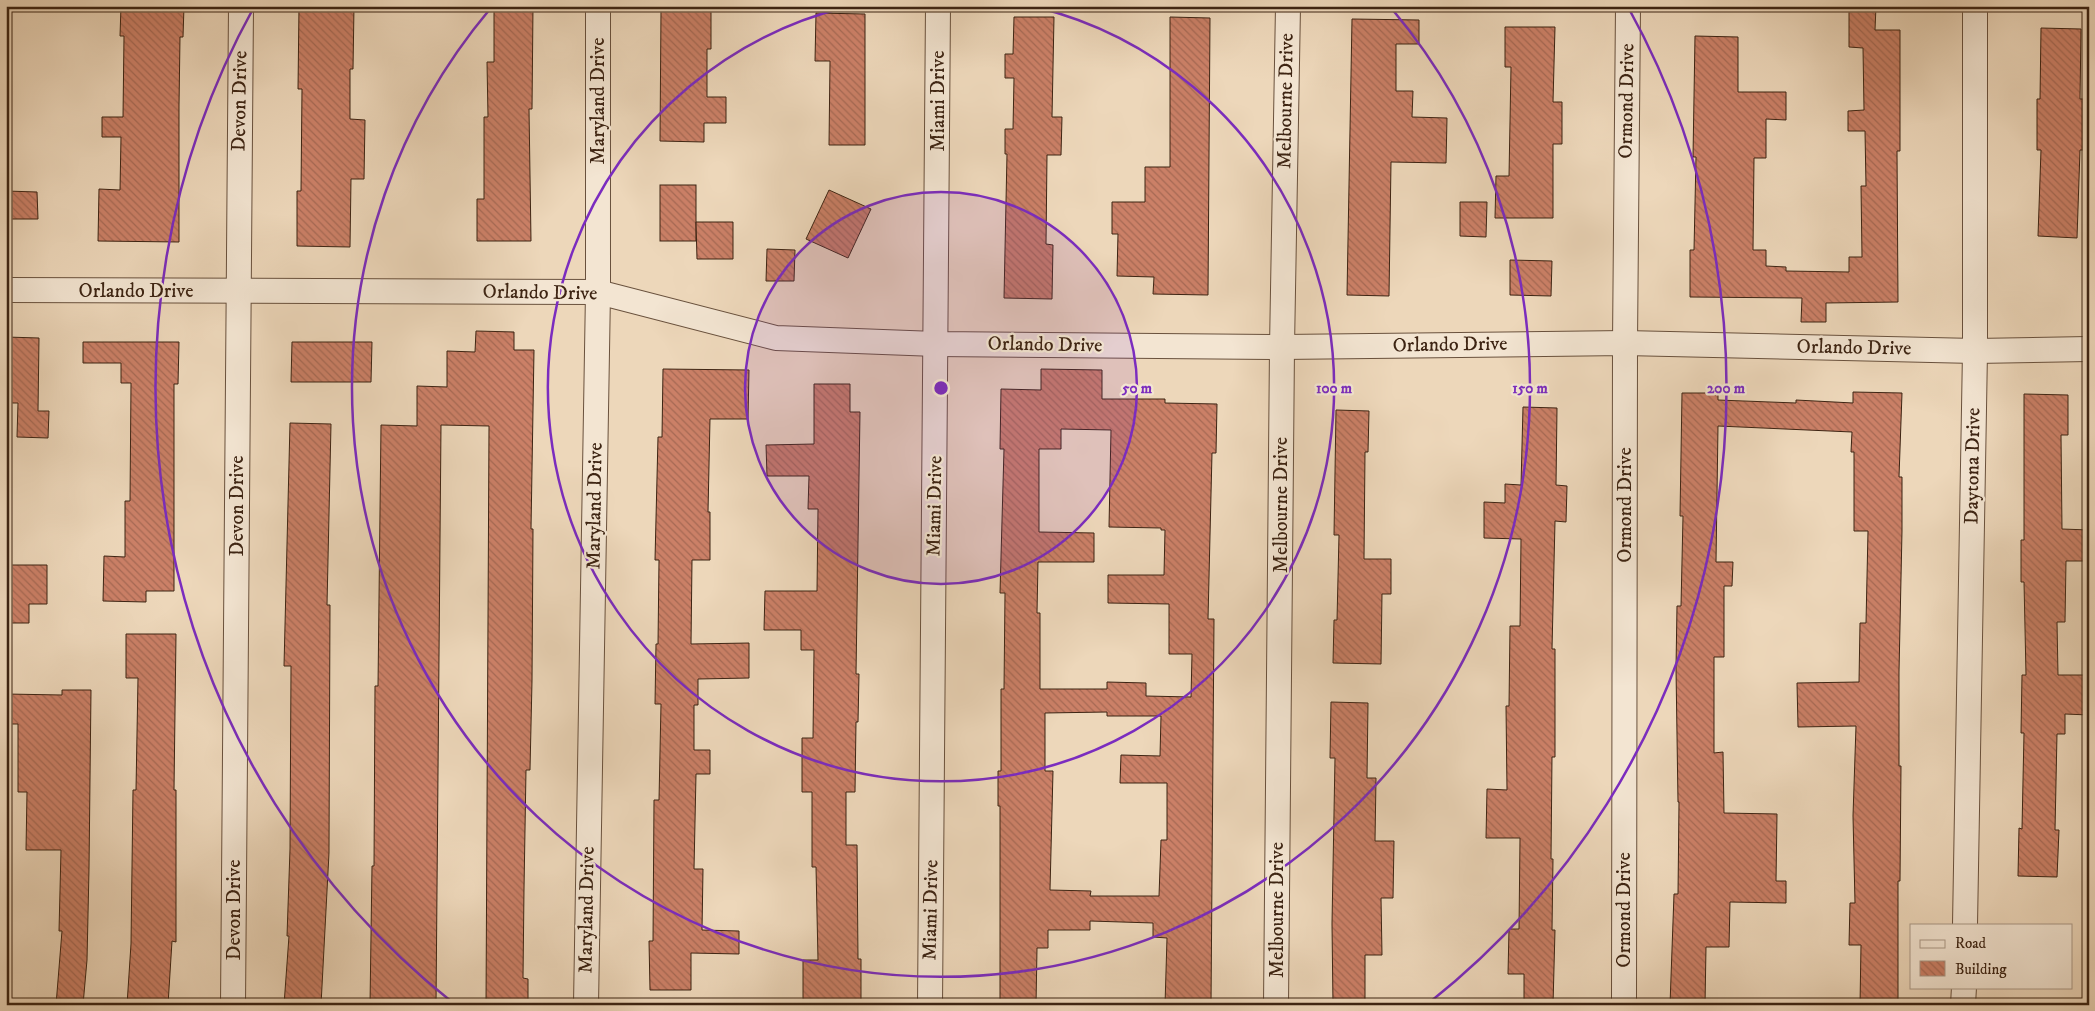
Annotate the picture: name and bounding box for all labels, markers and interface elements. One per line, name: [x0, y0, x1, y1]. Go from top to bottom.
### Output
street label: Melbourne Drive: [1272, 33, 1300, 169]
street label: Maryland Drive: [586, 37, 611, 165]
street label: Ormond Drive: [1613, 43, 1641, 159]
street label: Devon Drive: [227, 50, 253, 152]
street label: Miami Drive: [926, 51, 951, 151]
street label: Orlando Drive: [79, 279, 193, 304]
street label: Orlando Drive: [482, 279, 598, 307]
street label: Orlando Drive: [987, 331, 1103, 359]
street label: Orlando Drive: [1392, 331, 1508, 359]
street label: Orlando Drive: [1796, 334, 1912, 362]
centre of rings: [932, 379, 950, 397]
text: 50 m: [1121, 379, 1153, 398]
text: 100 m: [1316, 379, 1353, 398]
text: 150 m: [1512, 379, 1548, 398]
text: 200 m: [1707, 379, 1746, 398]
street label: Daytona Drive: [1959, 407, 1987, 525]
street label: Melbourne Drive: [1269, 437, 1294, 573]
street label: Maryland Drive: [581, 442, 609, 570]
street label: Ormond Drive: [1613, 447, 1638, 563]
street label: Miami Drive: [922, 455, 948, 557]
street label: Devon Drive: [225, 456, 250, 556]
street label: Melbourne Drive: [1265, 842, 1290, 978]
street label: Maryland Drive: [573, 846, 601, 974]
street label: Ormond Drive: [1612, 852, 1637, 968]
street label: Miami Drive: [918, 859, 944, 961]
street label: Devon Drive: [222, 860, 247, 960]
legend: [1910, 924, 2072, 988]
text: Road: [1955, 934, 1987, 953]
text: Building: [1955, 960, 2007, 979]

